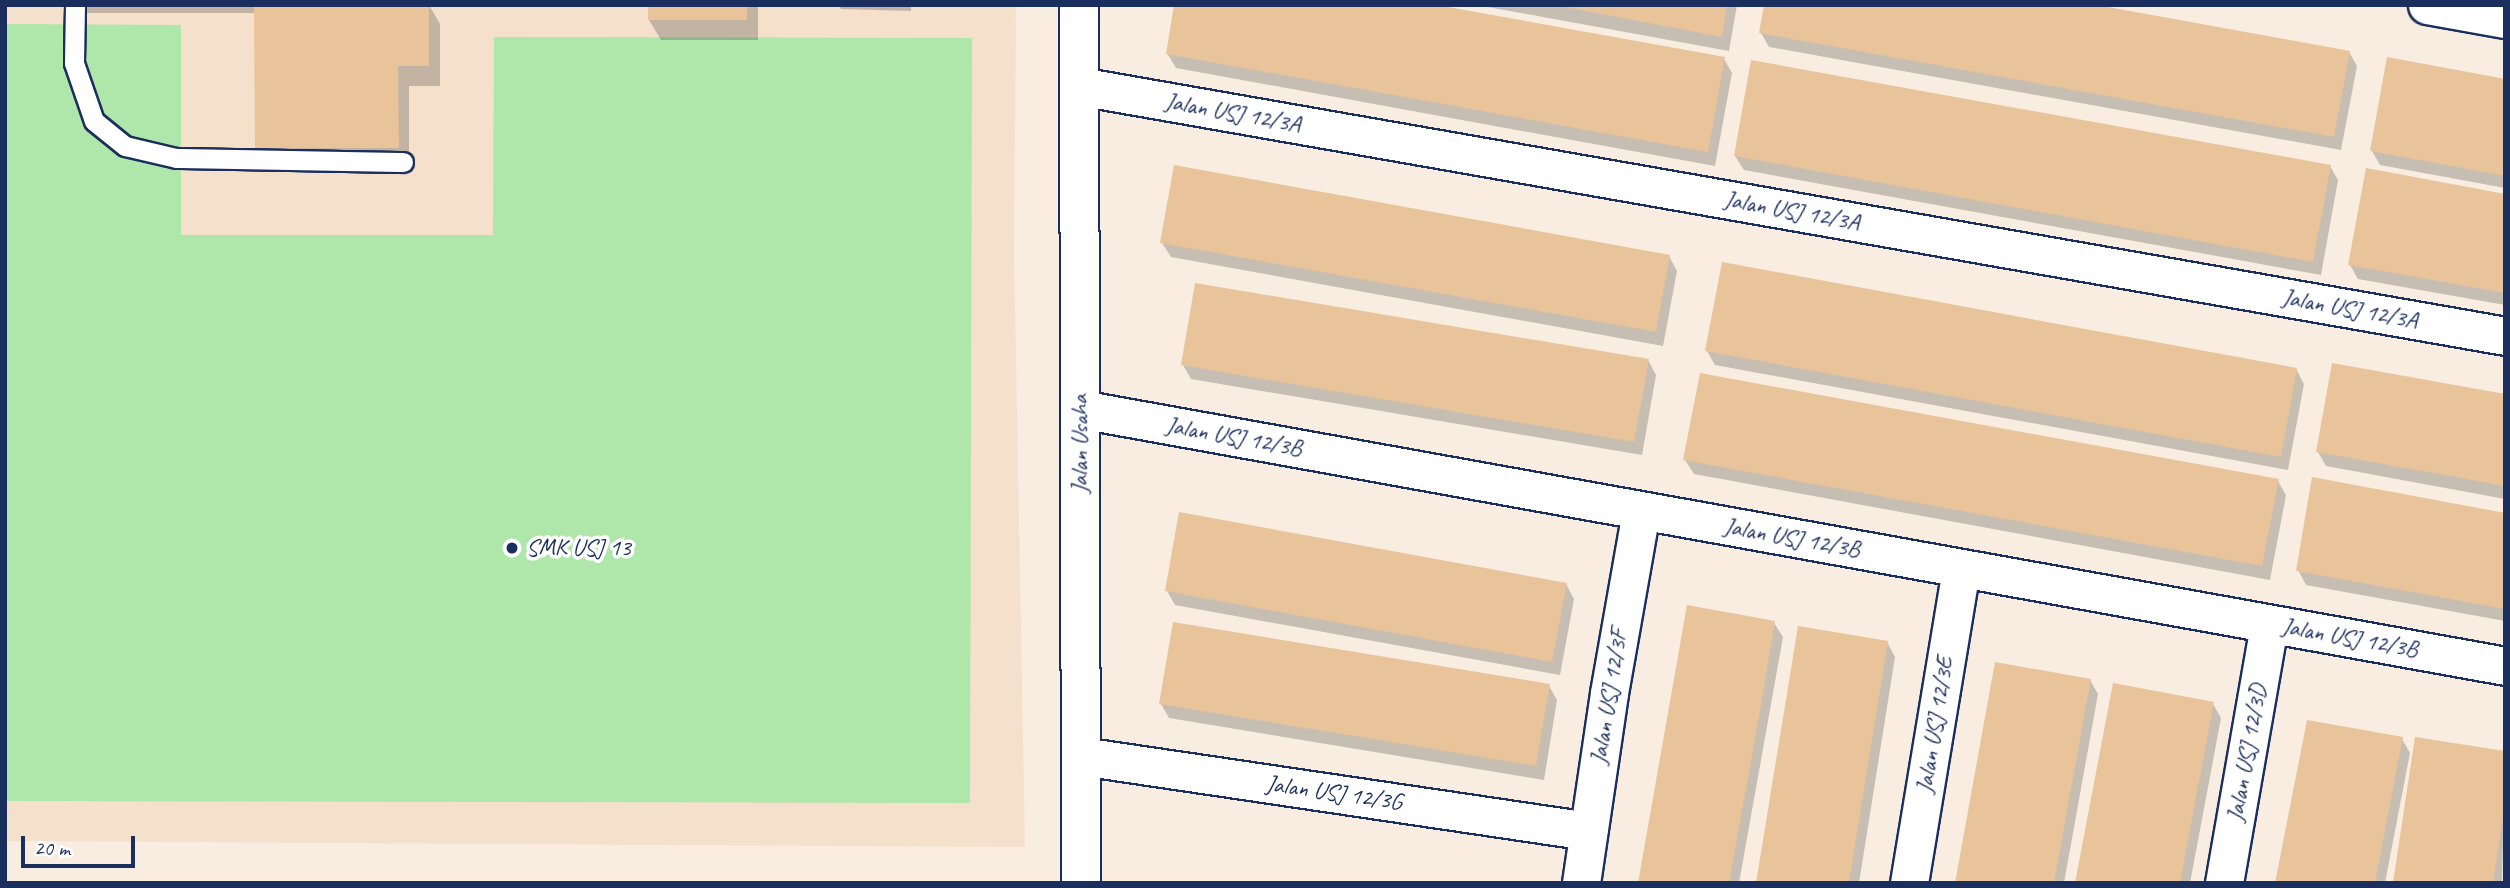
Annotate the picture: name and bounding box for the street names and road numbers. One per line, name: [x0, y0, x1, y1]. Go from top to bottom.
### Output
street label: Jalan USJ 12/3A: [1163, 87, 1303, 139]
street label: Jalan USJ 12/3A: [1722, 185, 1862, 237]
street label: Jalan USJ 12/3A: [2280, 283, 2420, 335]
street label: Jalan Usaha: [1066, 395, 1094, 493]
street label: Jalan USJ 12/3B: [1164, 411, 1304, 463]
street label: Jalan USJ 12/3B: [1722, 512, 1862, 564]
street label: Jalan USJ 12/3B: [2280, 612, 2420, 664]
street label: Jalan USJ 12/3F: [1584, 628, 1634, 766]
street label: Jalan USJ 12/3E: [1910, 655, 1960, 795]
street label: Jalan USJ 12/3D: [2221, 682, 2273, 824]
street label: Jalan USJ 12/3G: [1264, 769, 1404, 817]

